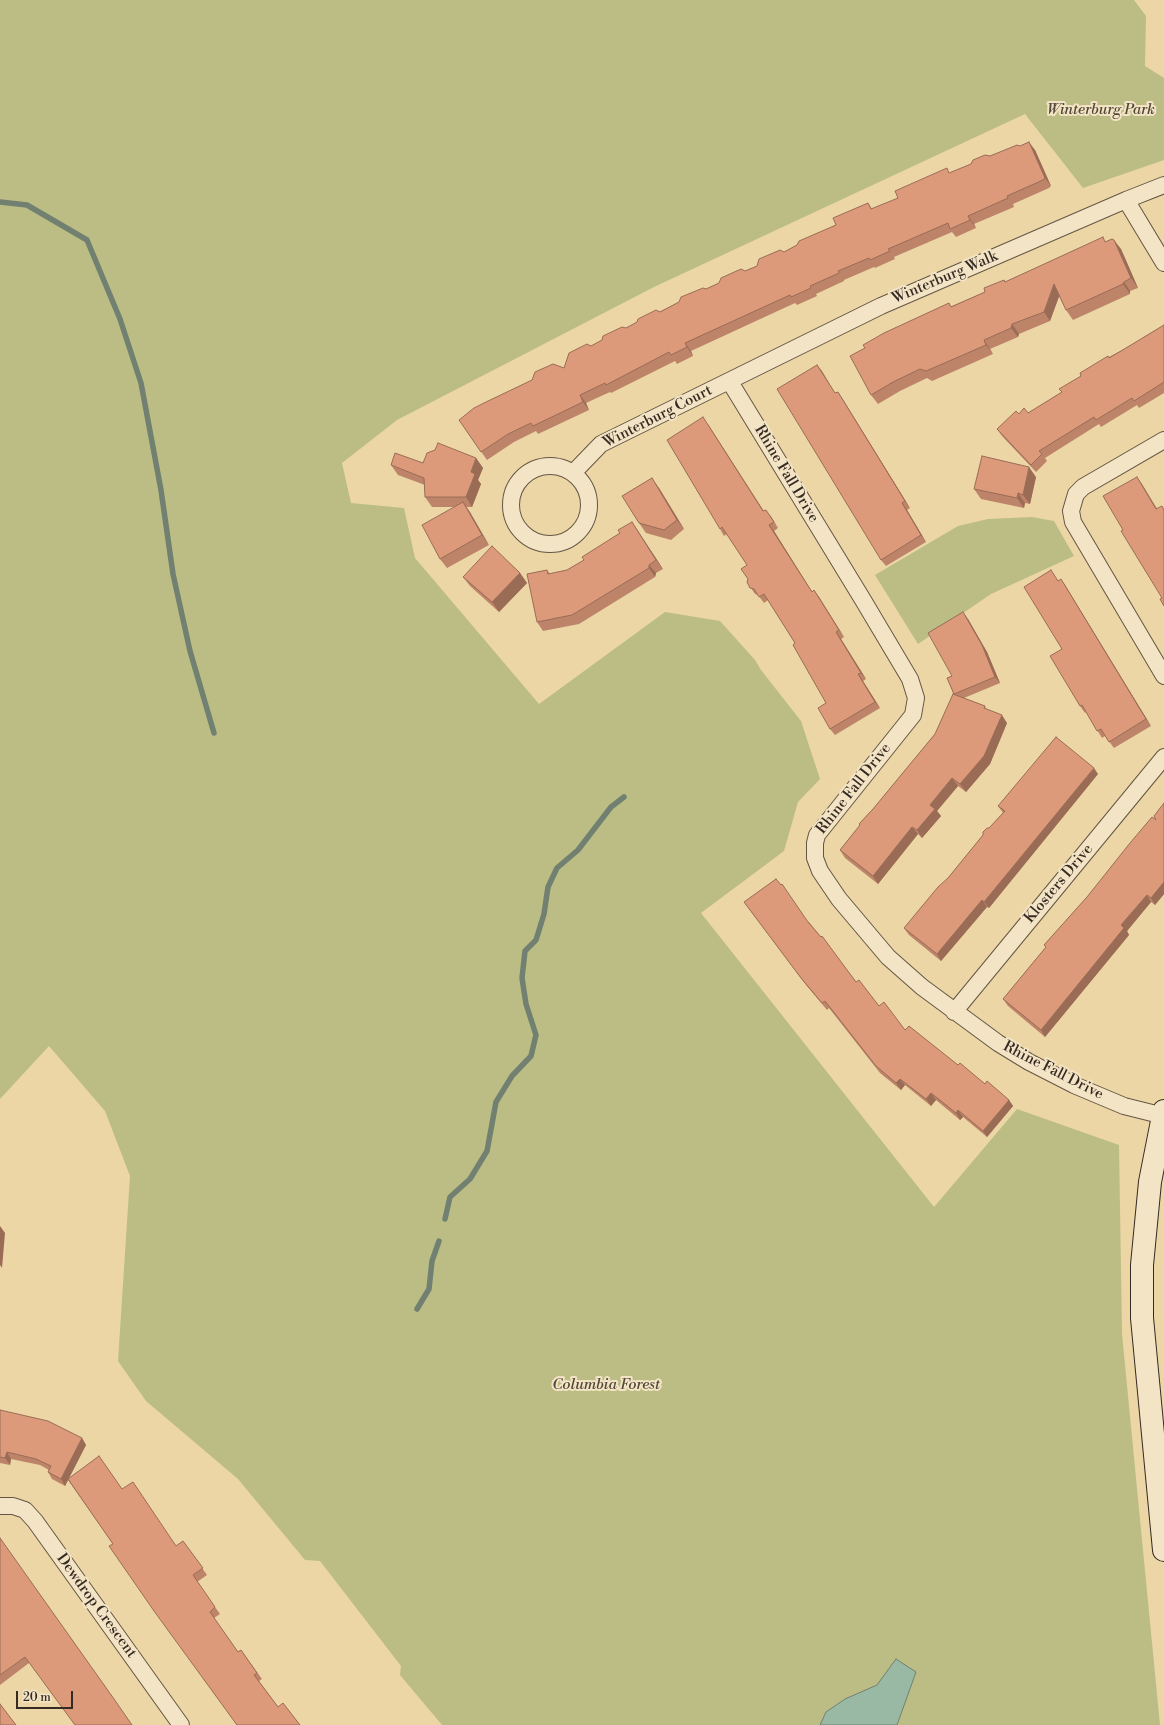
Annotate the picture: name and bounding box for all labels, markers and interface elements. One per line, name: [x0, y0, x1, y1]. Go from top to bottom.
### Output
park label: Winterburg Park: [1047, 101, 1155, 119]
street label: Winterburg Walk: [890, 248, 1000, 308]
street label: Winterburg Court: [601, 382, 715, 452]
street label: Rhine Fall Drive: [750, 422, 822, 526]
street label: Rhine Fall Drive: [813, 740, 895, 838]
street label: Klosters Drive: [1021, 841, 1097, 927]
street label: Rhine Fall Drive: [1000, 1038, 1106, 1104]
park label: Columbia Forest: [552, 1376, 660, 1394]
street label: Dewdrop Crescent: [52, 1550, 140, 1662]
scale bar: [18, 1683, 75, 1709]
text: 20 m: [23, 1690, 51, 1705]

